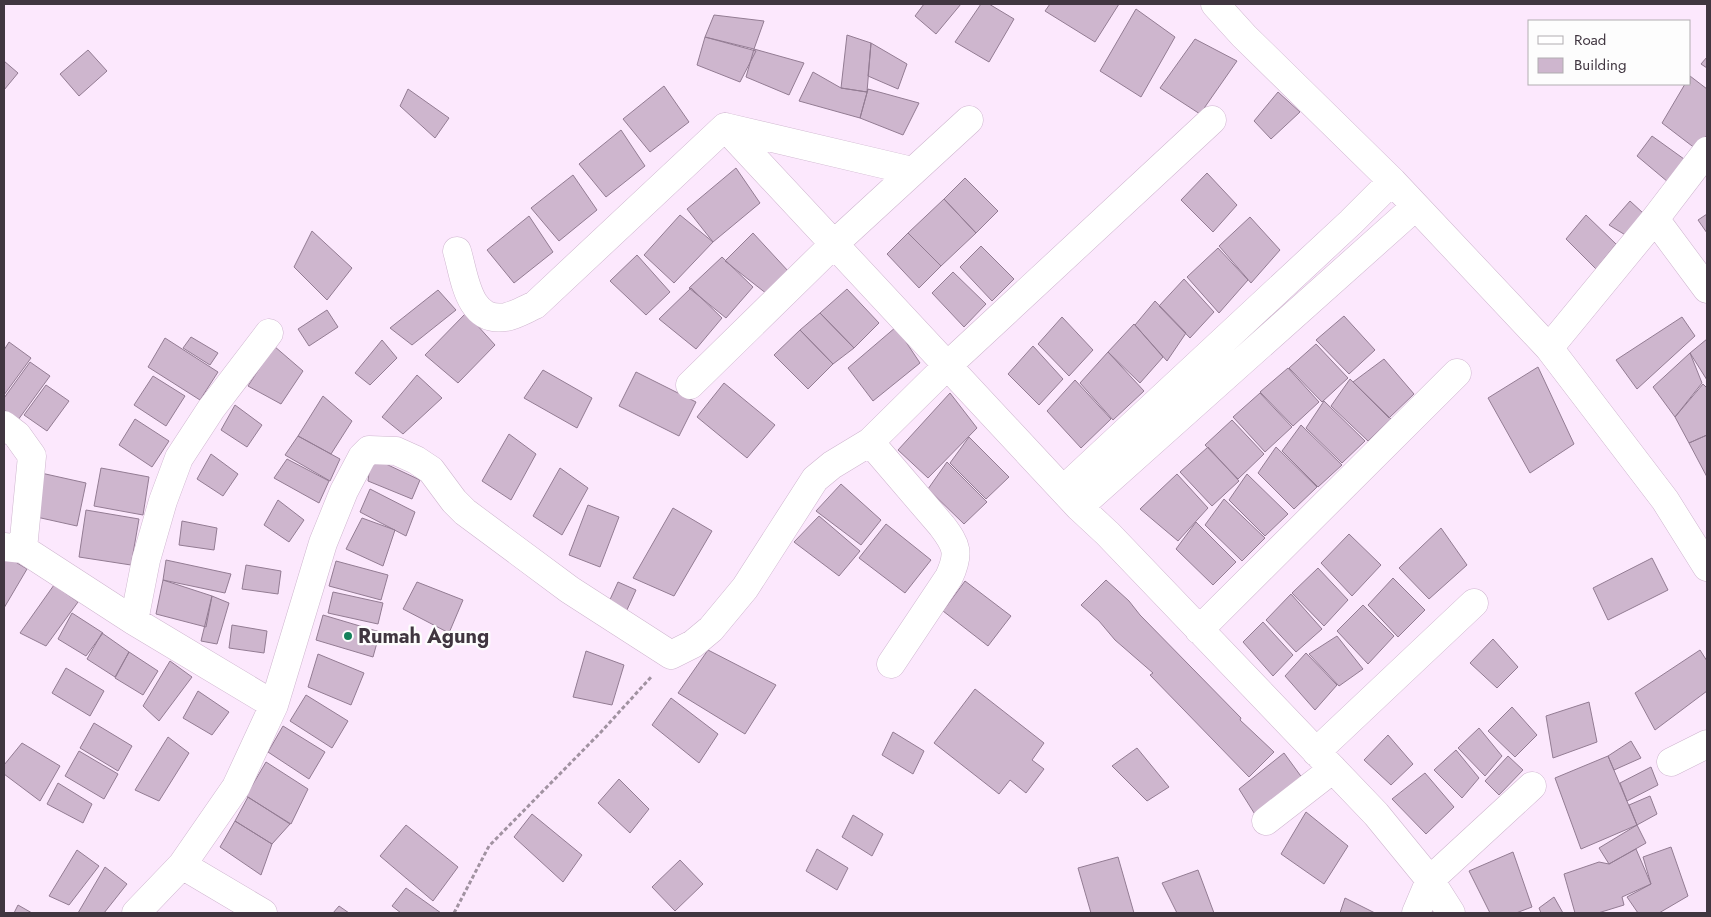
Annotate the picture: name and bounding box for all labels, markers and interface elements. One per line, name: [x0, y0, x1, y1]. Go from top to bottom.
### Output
legend: [1528, 20, 1691, 85]
text: Road: [1574, 29, 1606, 51]
text: Building: [1574, 54, 1626, 76]
place label: Rumah Agung: [358, 622, 489, 651]
marker: Rumah Agung: [342, 630, 354, 642]

